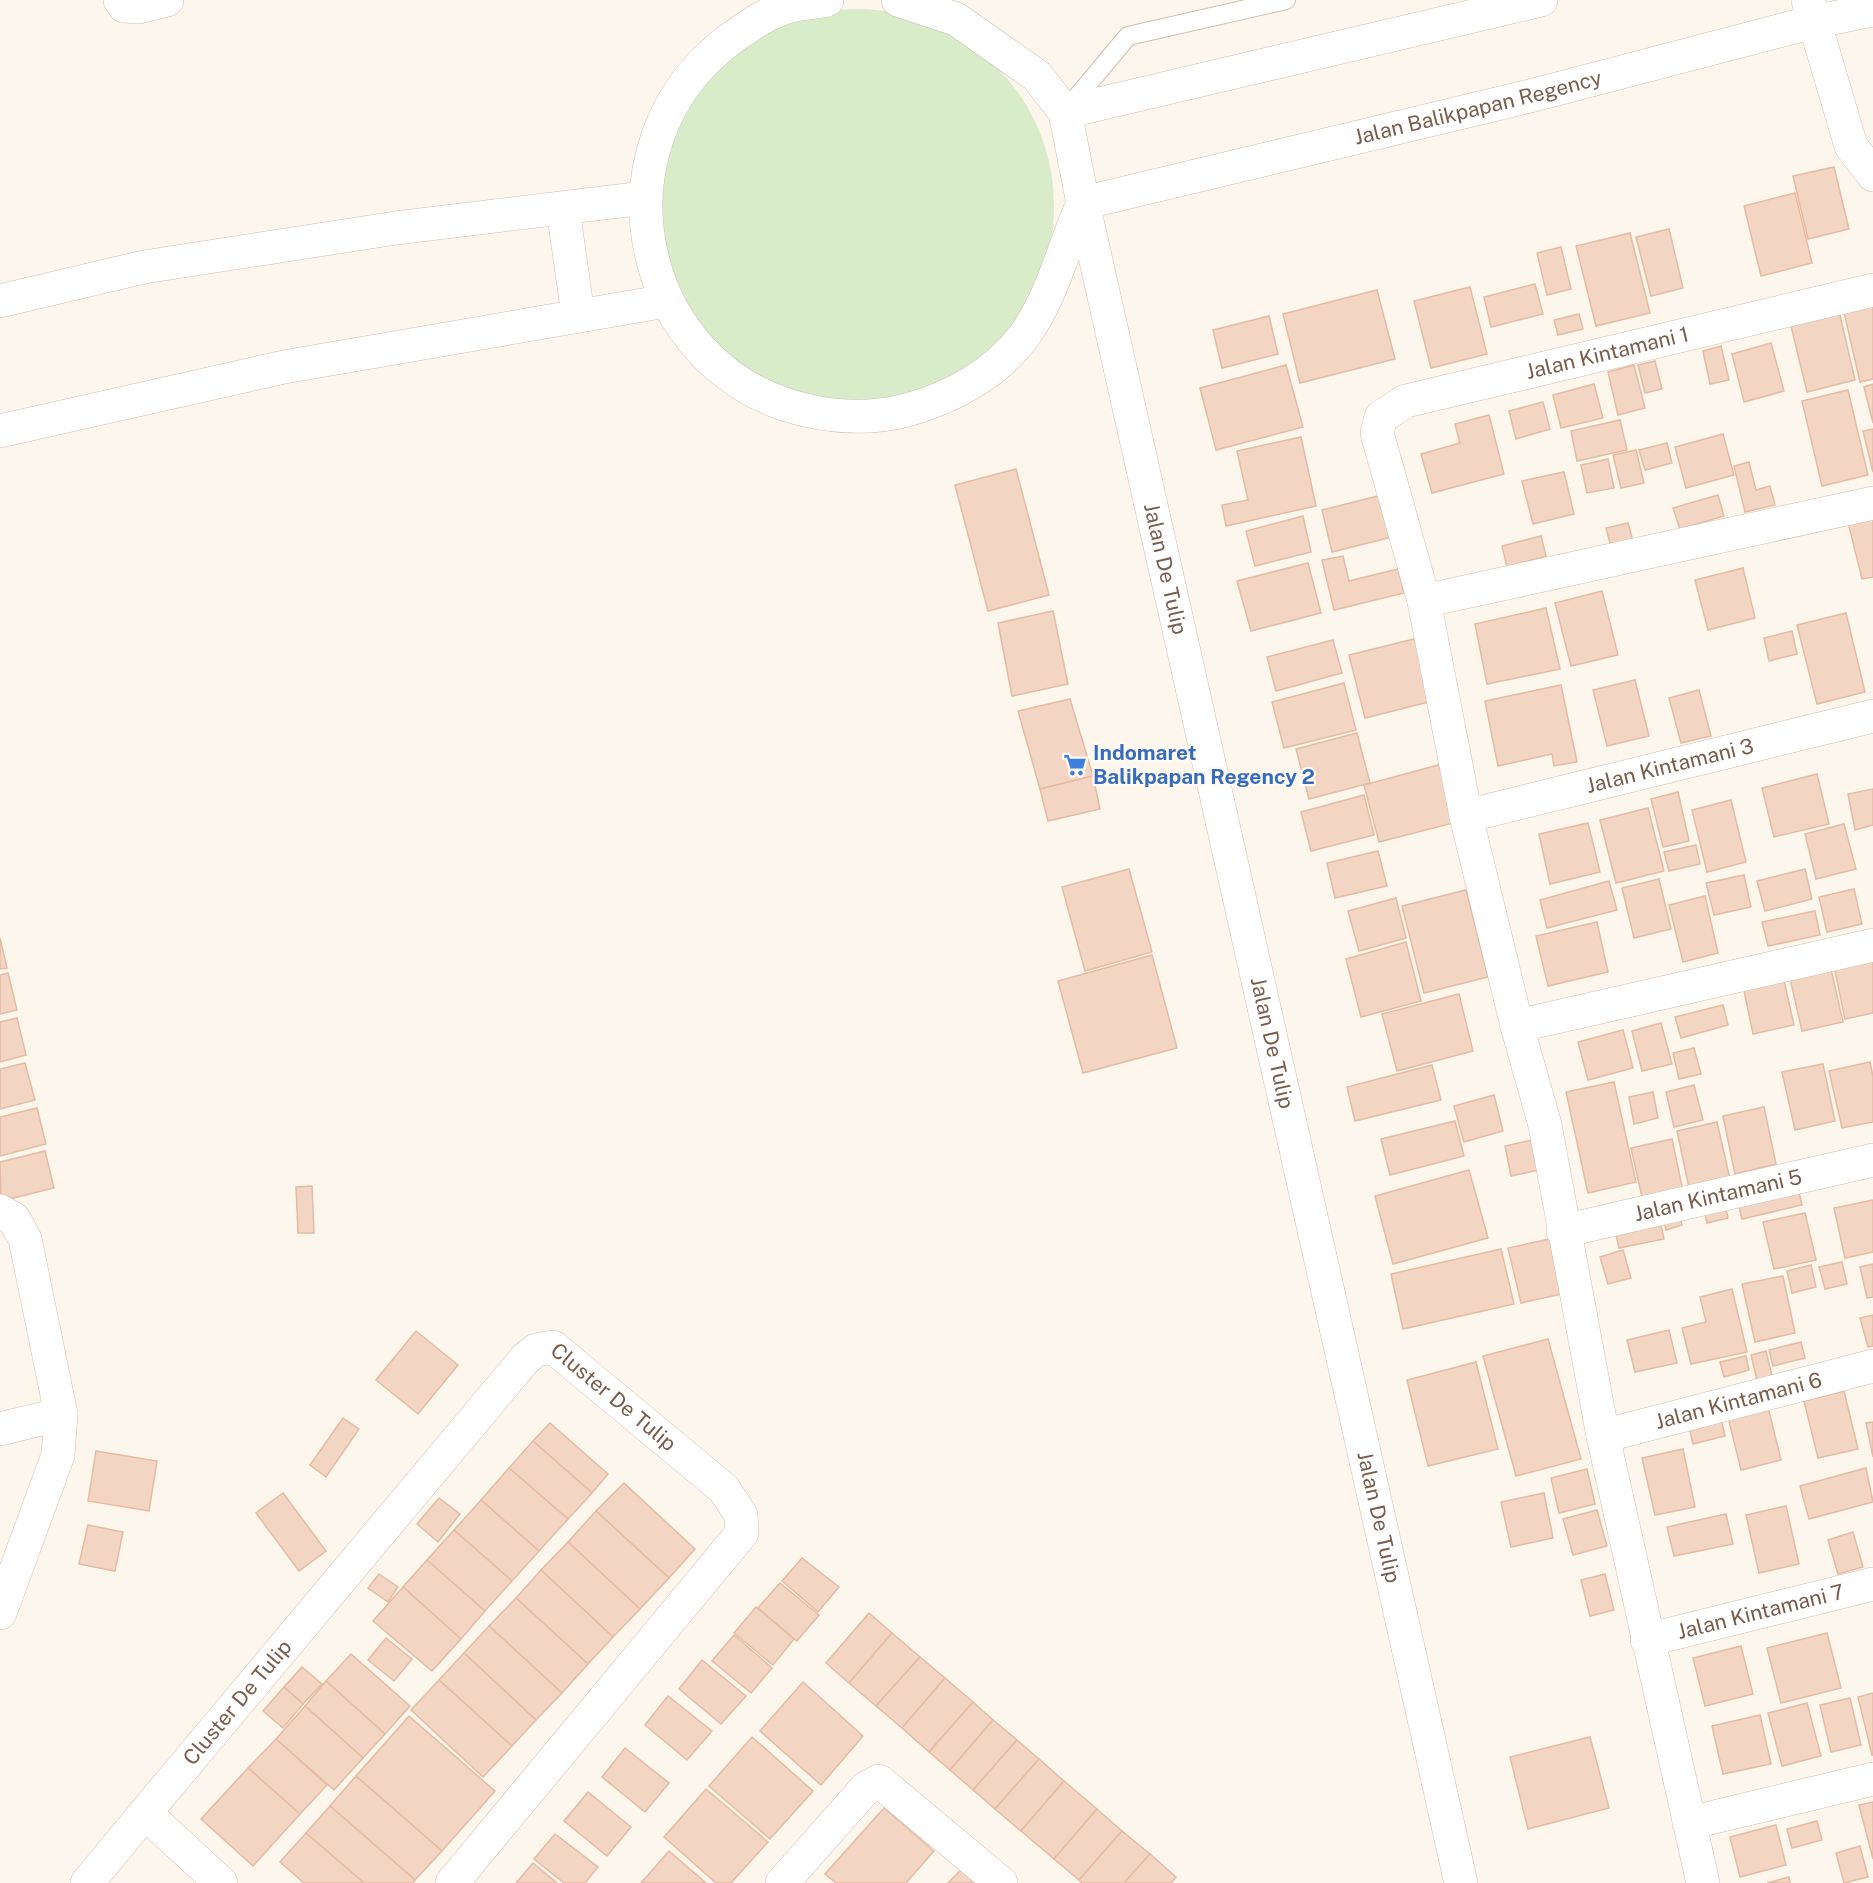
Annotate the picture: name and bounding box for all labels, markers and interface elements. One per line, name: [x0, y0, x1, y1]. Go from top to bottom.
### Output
street label: Jalan Balikpapan Regency: [1351, 65, 1604, 150]
street label: Jalan Kintamani 1: [1523, 321, 1691, 384]
street label: Jalan De Tulip: [1139, 501, 1193, 637]
street label: Jalan Kintamani 3: [1584, 733, 1756, 798]
place label: Indomaret Balikpapan Regency 2: [1093, 740, 1315, 789]
supermarket icon: Indomaret Balikpapan Regency 2: [1062, 752, 1088, 778]
street label: Jalan De Tulip: [1246, 975, 1299, 1111]
street label: Jalan Kintamani 5: [1631, 1164, 1804, 1226]
street label: Cluster De Tulip: [546, 1337, 681, 1456]
street label: Jalan Kintamani 6: [1652, 1367, 1824, 1434]
street label: Jalan De Tulip: [1352, 1449, 1406, 1585]
street label: Jalan Kintamani 7: [1675, 1579, 1846, 1644]
street label: Cluster De Tulip: [178, 1635, 297, 1770]

